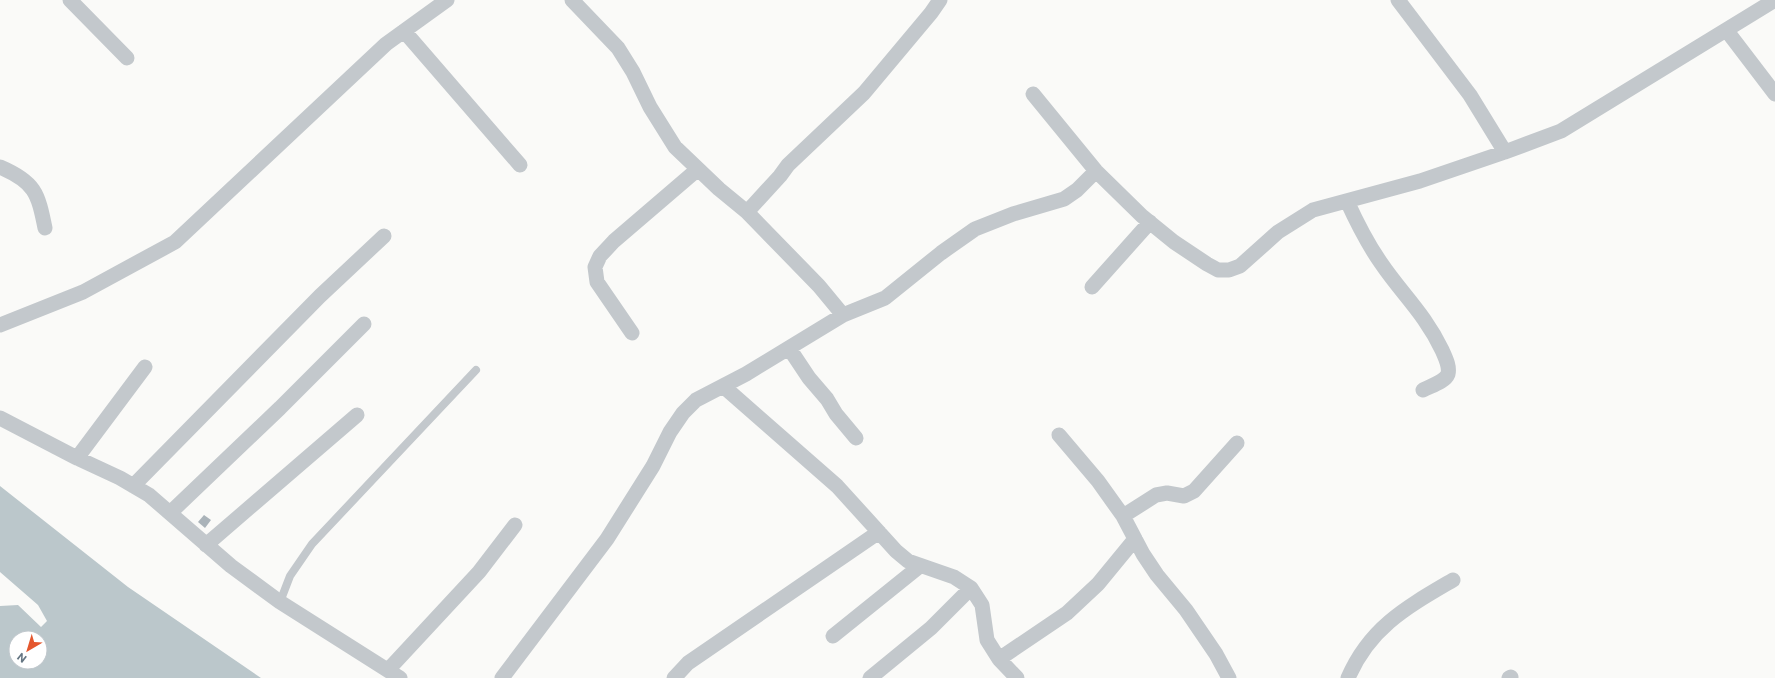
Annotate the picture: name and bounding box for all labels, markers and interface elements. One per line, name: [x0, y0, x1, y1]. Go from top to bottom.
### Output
north arrow: [8, 630, 48, 670]
text: N: [14, 651, 29, 666]

